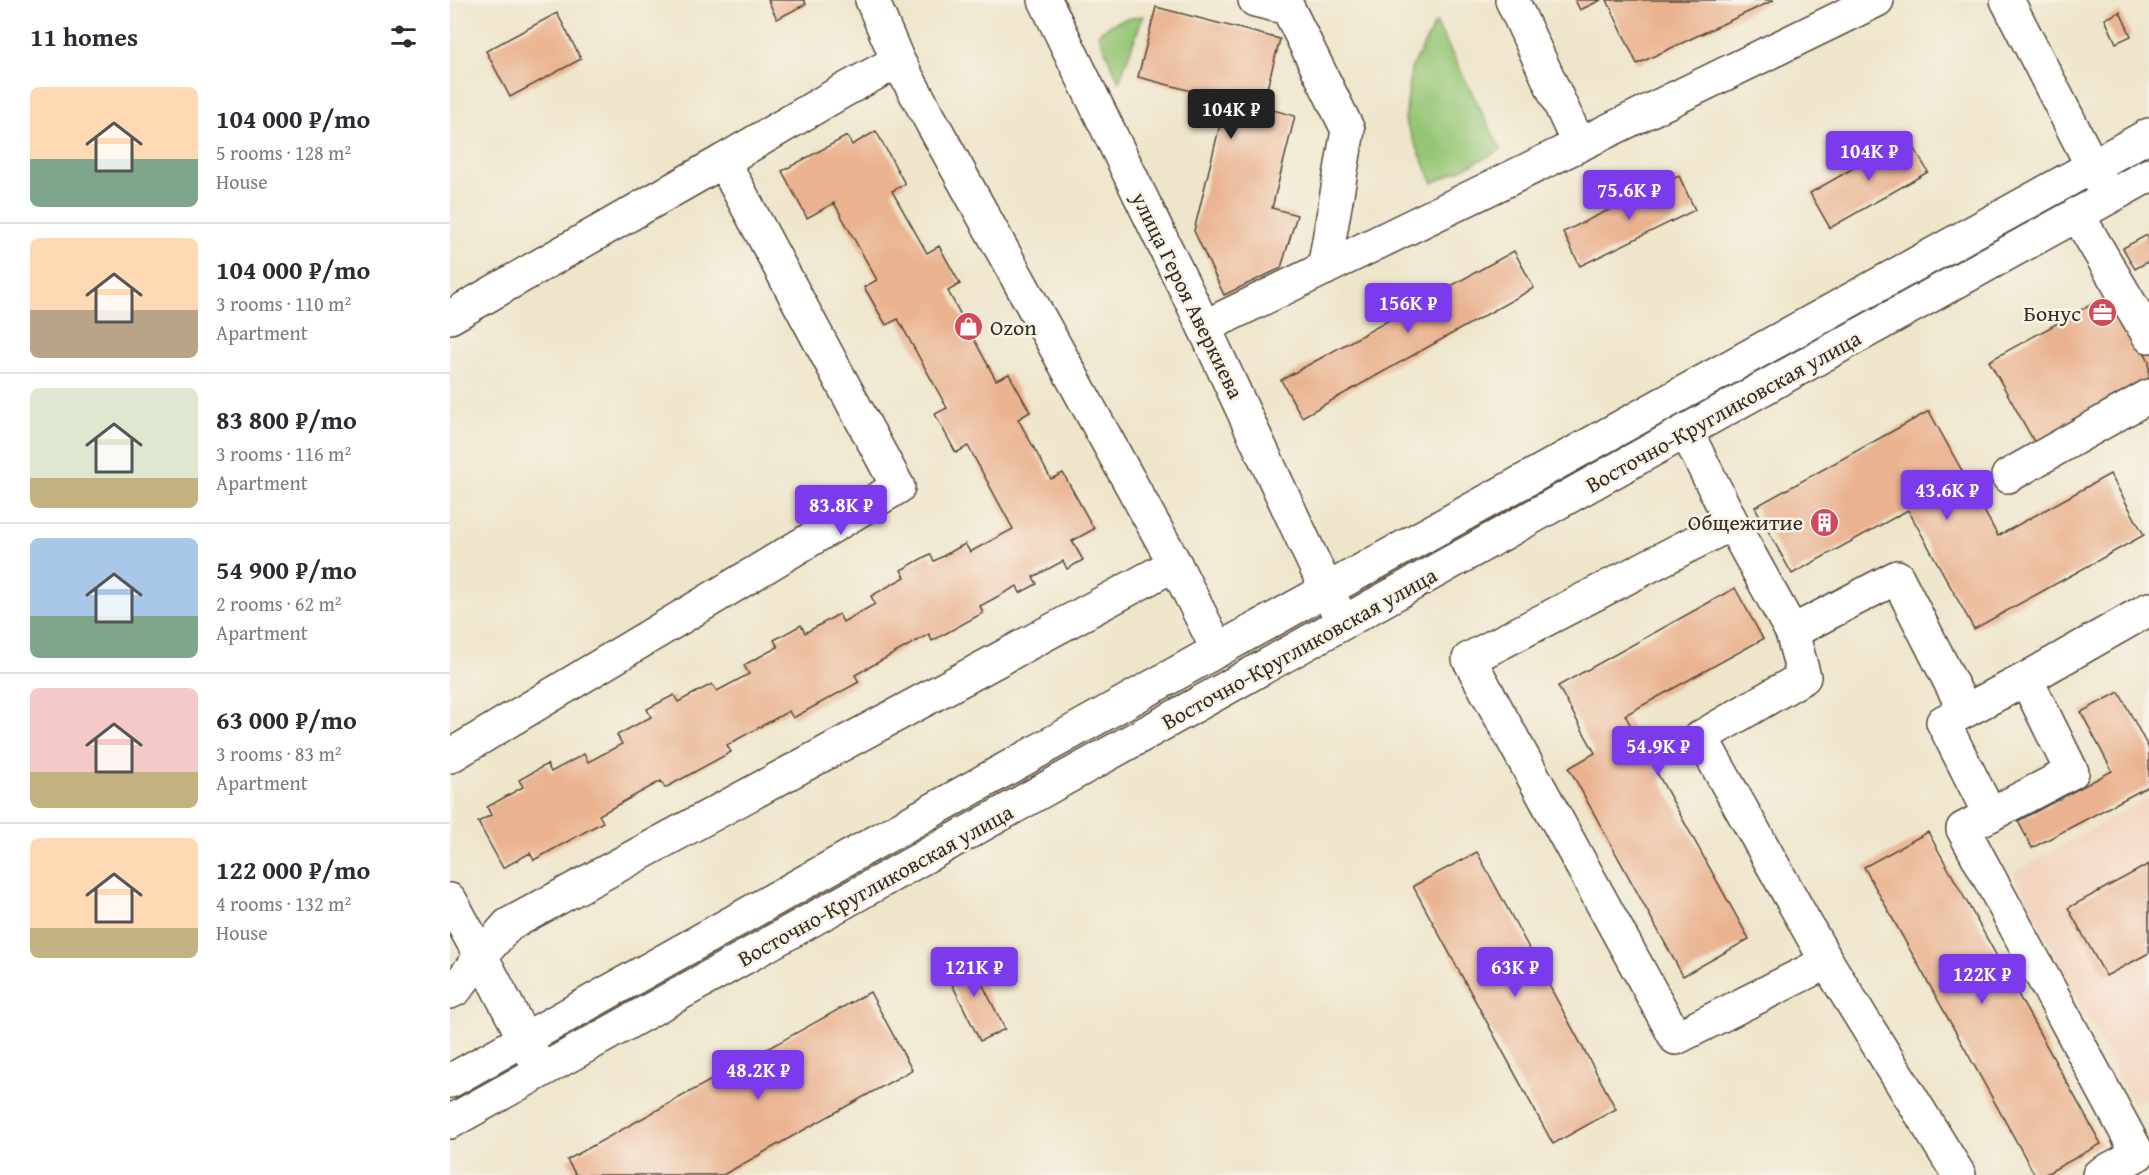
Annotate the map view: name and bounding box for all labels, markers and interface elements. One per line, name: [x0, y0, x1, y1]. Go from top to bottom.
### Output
text: 11 homes: [30, 17, 138, 56]
icon: filters: [387, 20, 420, 53]
pin: 104K ₽: [1182, 89, 1280, 140]
text: 104K ₽: [1202, 94, 1260, 123]
text: 104 000 ₽/mo: [216, 99, 370, 138]
icon: home: [78, 111, 150, 183]
pin: 104K ₽: [1820, 131, 1918, 182]
text: 104K ₽: [1840, 136, 1898, 165]
text: 5 rooms · 128 m²: [216, 138, 351, 167]
text: House: [216, 167, 268, 196]
pin: 75.6K ₽: [1574, 170, 1684, 221]
text: 75.6K ₽: [1597, 175, 1661, 204]
street label: улица Героя Аверкиева: [1123, 185, 1252, 404]
text: 104 000 ₽/mo: [216, 250, 370, 289]
icon: home: [78, 262, 150, 334]
pin: 156K ₽: [1359, 283, 1457, 334]
text: 156K ₽: [1379, 288, 1437, 317]
text: 3 rooms · 110 m²: [216, 289, 351, 318]
place label: Бонус: [2024, 297, 2081, 329]
office icon: Бонус: [2086, 297, 2118, 329]
shop icon: Ozon: [953, 311, 985, 343]
place label: Ozon: [990, 311, 1037, 343]
text: Apartment: [216, 318, 308, 347]
street label: Восточно-Кругликовская улица: [1580, 322, 1867, 500]
text: 83 800 ₽/mo: [216, 400, 357, 439]
icon: home: [78, 412, 150, 484]
text: 3 rooms · 116 m²: [216, 439, 351, 468]
text: Apartment: [216, 468, 308, 497]
pin: 43.6K ₽: [1892, 470, 2002, 521]
text: 43.6K ₽: [1915, 475, 1979, 504]
pin: 83.8K ₽: [786, 485, 896, 536]
text: 83.8K ₽: [809, 490, 873, 519]
place label: Общежитие: [1688, 506, 1803, 538]
building icon: Общежитие: [1808, 506, 1840, 538]
text: 54 900 ₽/mo: [216, 550, 357, 589]
street label: Восточно-Кругликовская улица: [1156, 559, 1443, 737]
icon: home: [78, 562, 150, 634]
text: 2 rooms · 62 m²: [216, 589, 342, 618]
text: Apartment: [216, 618, 308, 647]
text: 63 000 ₽/mo: [216, 700, 357, 739]
icon: home: [78, 712, 150, 784]
pin: 54.9K ₽: [1603, 726, 1713, 777]
text: 54.9K ₽: [1626, 731, 1690, 760]
text: 3 rooms · 83 m²: [216, 739, 342, 768]
text: Apartment: [216, 768, 308, 797]
street label: Восточно-Кругликовская улица: [732, 796, 1019, 974]
text: 122 000 ₽/mo: [216, 850, 370, 889]
icon: home: [78, 862, 150, 934]
text: 4 rooms · 132 m²: [216, 889, 351, 918]
text: House: [216, 918, 268, 947]
pin: 121K ₽: [925, 947, 1023, 998]
pin: 63K ₽: [1473, 947, 1557, 998]
text: 121K ₽: [945, 952, 1003, 981]
text: 63K ₽: [1491, 952, 1539, 981]
pin: 122K ₽: [1933, 954, 2031, 1005]
text: 122K ₽: [1953, 959, 2011, 988]
pin: 48.2K ₽: [703, 1050, 813, 1101]
text: 48.2K ₽: [726, 1055, 790, 1084]

